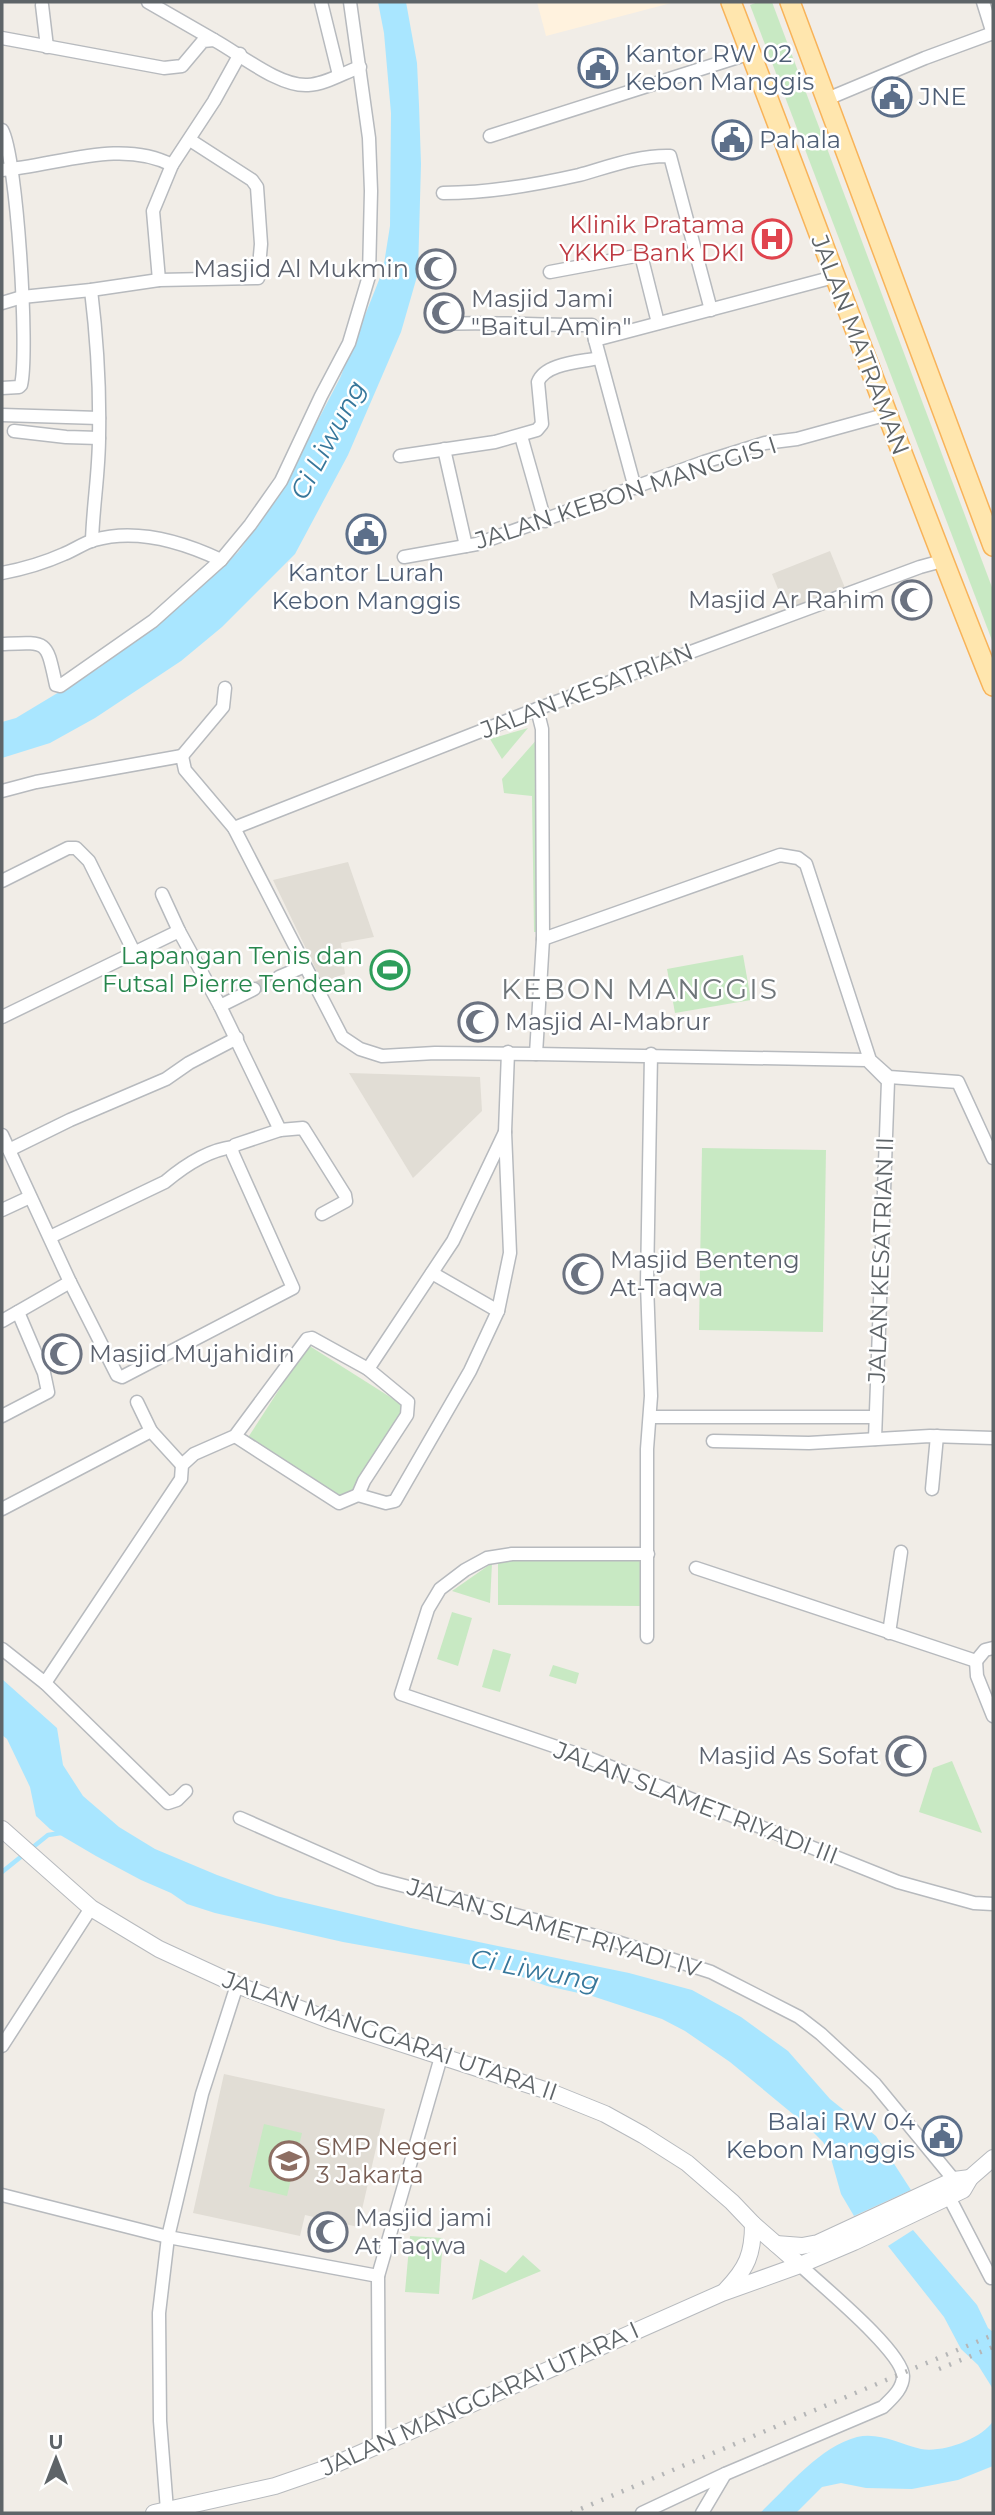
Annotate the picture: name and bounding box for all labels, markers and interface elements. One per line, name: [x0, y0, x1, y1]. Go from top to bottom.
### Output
place label: Kantor RW 02 Kebon Manggis: [625, 39, 814, 96]
public building icon: Kantor RW 02 Kebon Manggis: [577, 47, 619, 89]
public building icon: JNE: [871, 76, 913, 118]
place label: JNE: [918, 82, 967, 111]
public building icon: Pahala: [711, 119, 753, 161]
place label: Pahala: [759, 125, 841, 154]
place label: Klinik Pratama YKKP Bank DKI: [559, 210, 745, 267]
hospital icon: Klinik Pratama YKKP Bank DKI: [751, 218, 793, 260]
street label: JALAN MATRAMAN: [805, 230, 916, 459]
mosque icon: Masjid Al Mukmin: [415, 248, 457, 290]
place label: Masjid Al Mukmin: [193, 254, 409, 283]
place label: Masjid Jami "Baitul Amin": [471, 284, 631, 341]
mosque icon: Masjid Jami "Baitul Amin": [423, 292, 465, 334]
water label: Ci Liwung: [283, 375, 373, 505]
street label: JALAN KEBON MANGGIS I: [470, 430, 780, 555]
public building icon: Kantor Lurah Kebon Manggis: [345, 513, 387, 555]
place label: Kantor Lurah Kebon Manggis: [271, 558, 461, 615]
mosque icon: Masjid Ar Rahim: [891, 579, 933, 621]
place label: Masjid Ar Rahim: [688, 585, 885, 614]
street label: JALAN KESATRIAN: [475, 637, 697, 745]
place label: Lapangan Tenis dan Futsal Pierre Tendean: [102, 941, 363, 998]
sports icon: Lapangan Tenis dan Futsal Pierre Tendean: [369, 949, 411, 991]
district label: KEBON MANGGIS: [501, 972, 779, 1006]
mosque icon: Masjid Al-Mabrur: [457, 1001, 499, 1043]
place label: Masjid Al-Mabrur: [505, 1007, 711, 1036]
street label: JALAN KESATRIAN II: [862, 1136, 899, 1384]
place label: Masjid Benteng At-Taqwa: [610, 1245, 800, 1302]
mosque icon: Masjid Benteng At-Taqwa: [562, 1253, 604, 1295]
mosque icon: Masjid Mujahidin: [41, 1333, 83, 1375]
place label: Masjid Mujahidin: [89, 1339, 295, 1368]
street label: JALAN SLAMET RIYADI III: [549, 1735, 842, 1870]
mosque icon: Masjid As Sofat: [885, 1735, 927, 1777]
place label: Masjid As Sofat: [698, 1741, 879, 1770]
street label: JALAN SLAMET RIYADI IV: [403, 1871, 704, 1983]
water label: Ci Liwung: [468, 1942, 602, 1998]
street label: JALAN MANGGARAI UTARA II: [218, 1964, 561, 2107]
place label: Balai RW 04 Kebon Manggis: [726, 2107, 915, 2164]
public building icon: Balai RW 04 Kebon Manggis: [921, 2115, 963, 2157]
place label: SMP Negeri 3 Jakarta: [316, 2132, 458, 2189]
school or university icon: SMP Negeri 3 Jakarta: [268, 2140, 310, 2182]
place label: Masjid jami At Taqwa: [355, 2203, 492, 2260]
mosque icon: Masjid jami At Taqwa: [307, 2211, 349, 2253]
street label: JALAN MANGGARAI UTARA I: [315, 2315, 643, 2482]
north arrow: [21, 2424, 91, 2494]
text: U: [49, 2431, 63, 2454]

